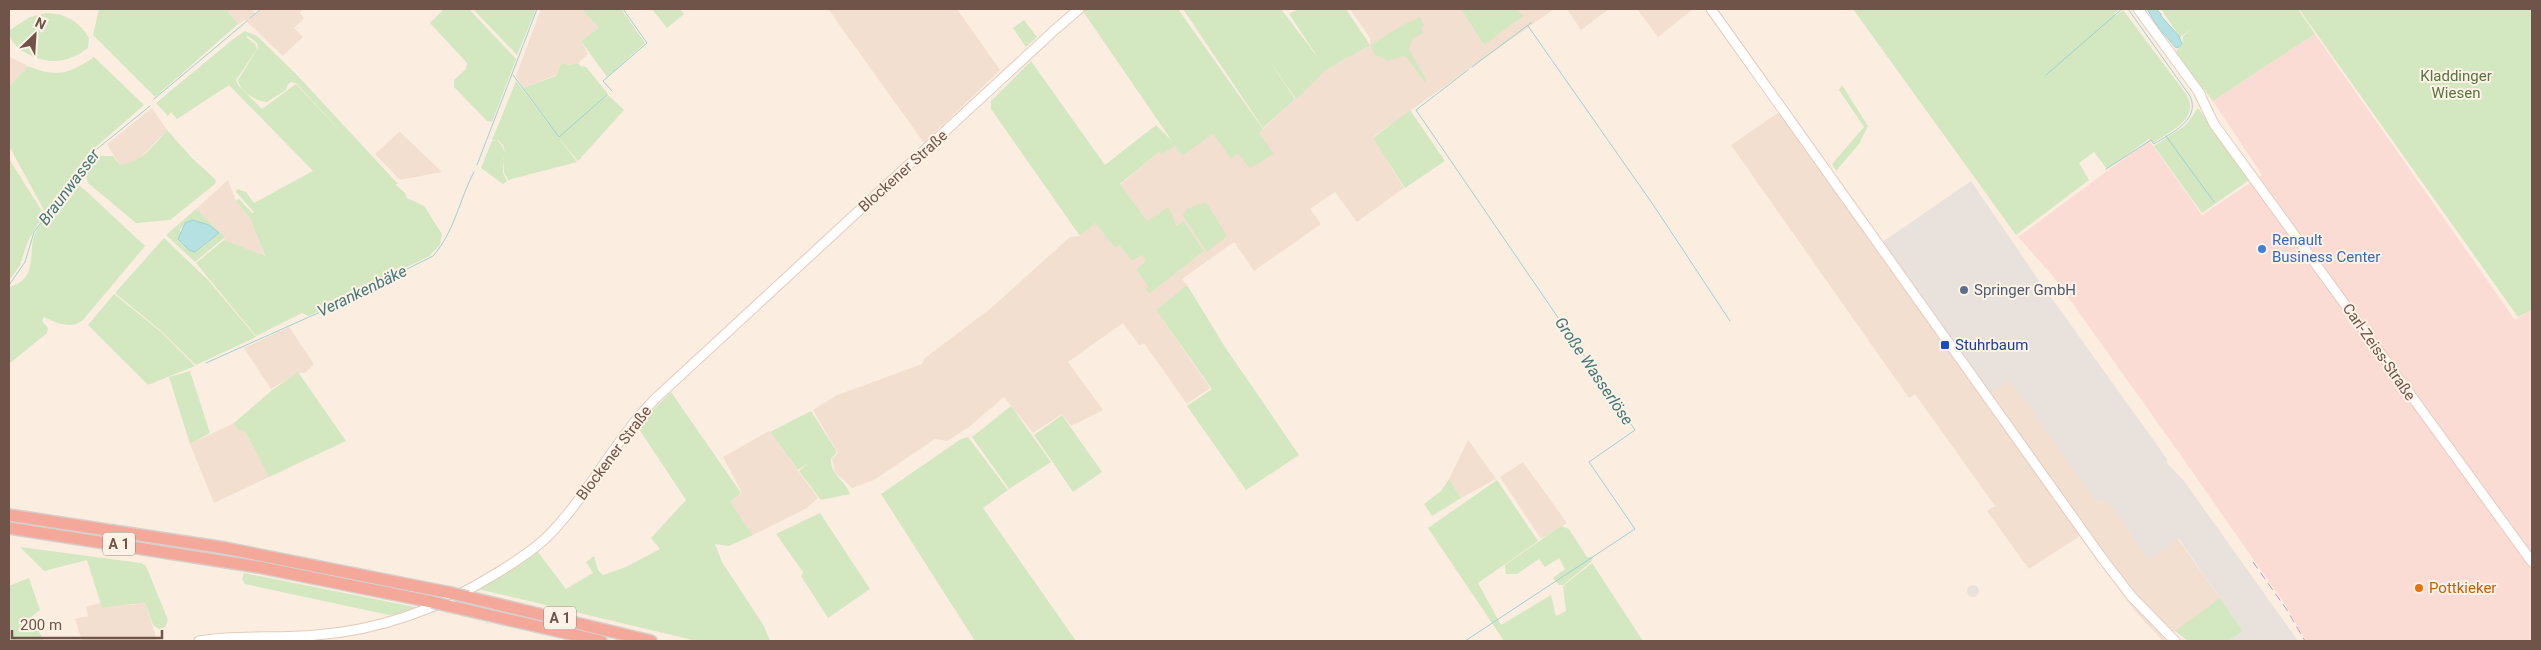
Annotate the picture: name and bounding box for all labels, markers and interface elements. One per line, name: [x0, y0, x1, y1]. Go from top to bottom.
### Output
north arrow: [10, 10, 60, 60]
text: N: [33, 14, 48, 33]
park label: Kladdinger Wiesen: [2420, 67, 2492, 102]
street label: Blockener Straße: [855, 126, 951, 216]
water label: Braunwasser: [34, 145, 104, 229]
place label: Renault Business Center: [2272, 231, 2380, 266]
marker: Renault Business Center: [2256, 243, 2268, 255]
water label: Verankenbäke: [314, 261, 410, 321]
place label: Springer GmbH: [1974, 281, 2076, 299]
marker: Springer GmbH: [1958, 284, 1970, 296]
street label: Carl-Zeiss-Straße: [2339, 300, 2419, 404]
water label: Große Wasserlöse: [1551, 313, 1637, 429]
place label: Stuhrbaum: [1955, 336, 2028, 354]
marker: Stuhrbaum: [1939, 339, 1951, 351]
street label: Blockener Straße: [573, 402, 655, 504]
road number: A 1: [103, 532, 135, 556]
place label: Pottkieker: [2429, 579, 2496, 597]
marker: Pottkieker: [2413, 582, 2425, 594]
road number: A 1: [544, 606, 576, 630]
scale bar: [12, 608, 162, 640]
text: 200 m: [20, 616, 62, 634]

